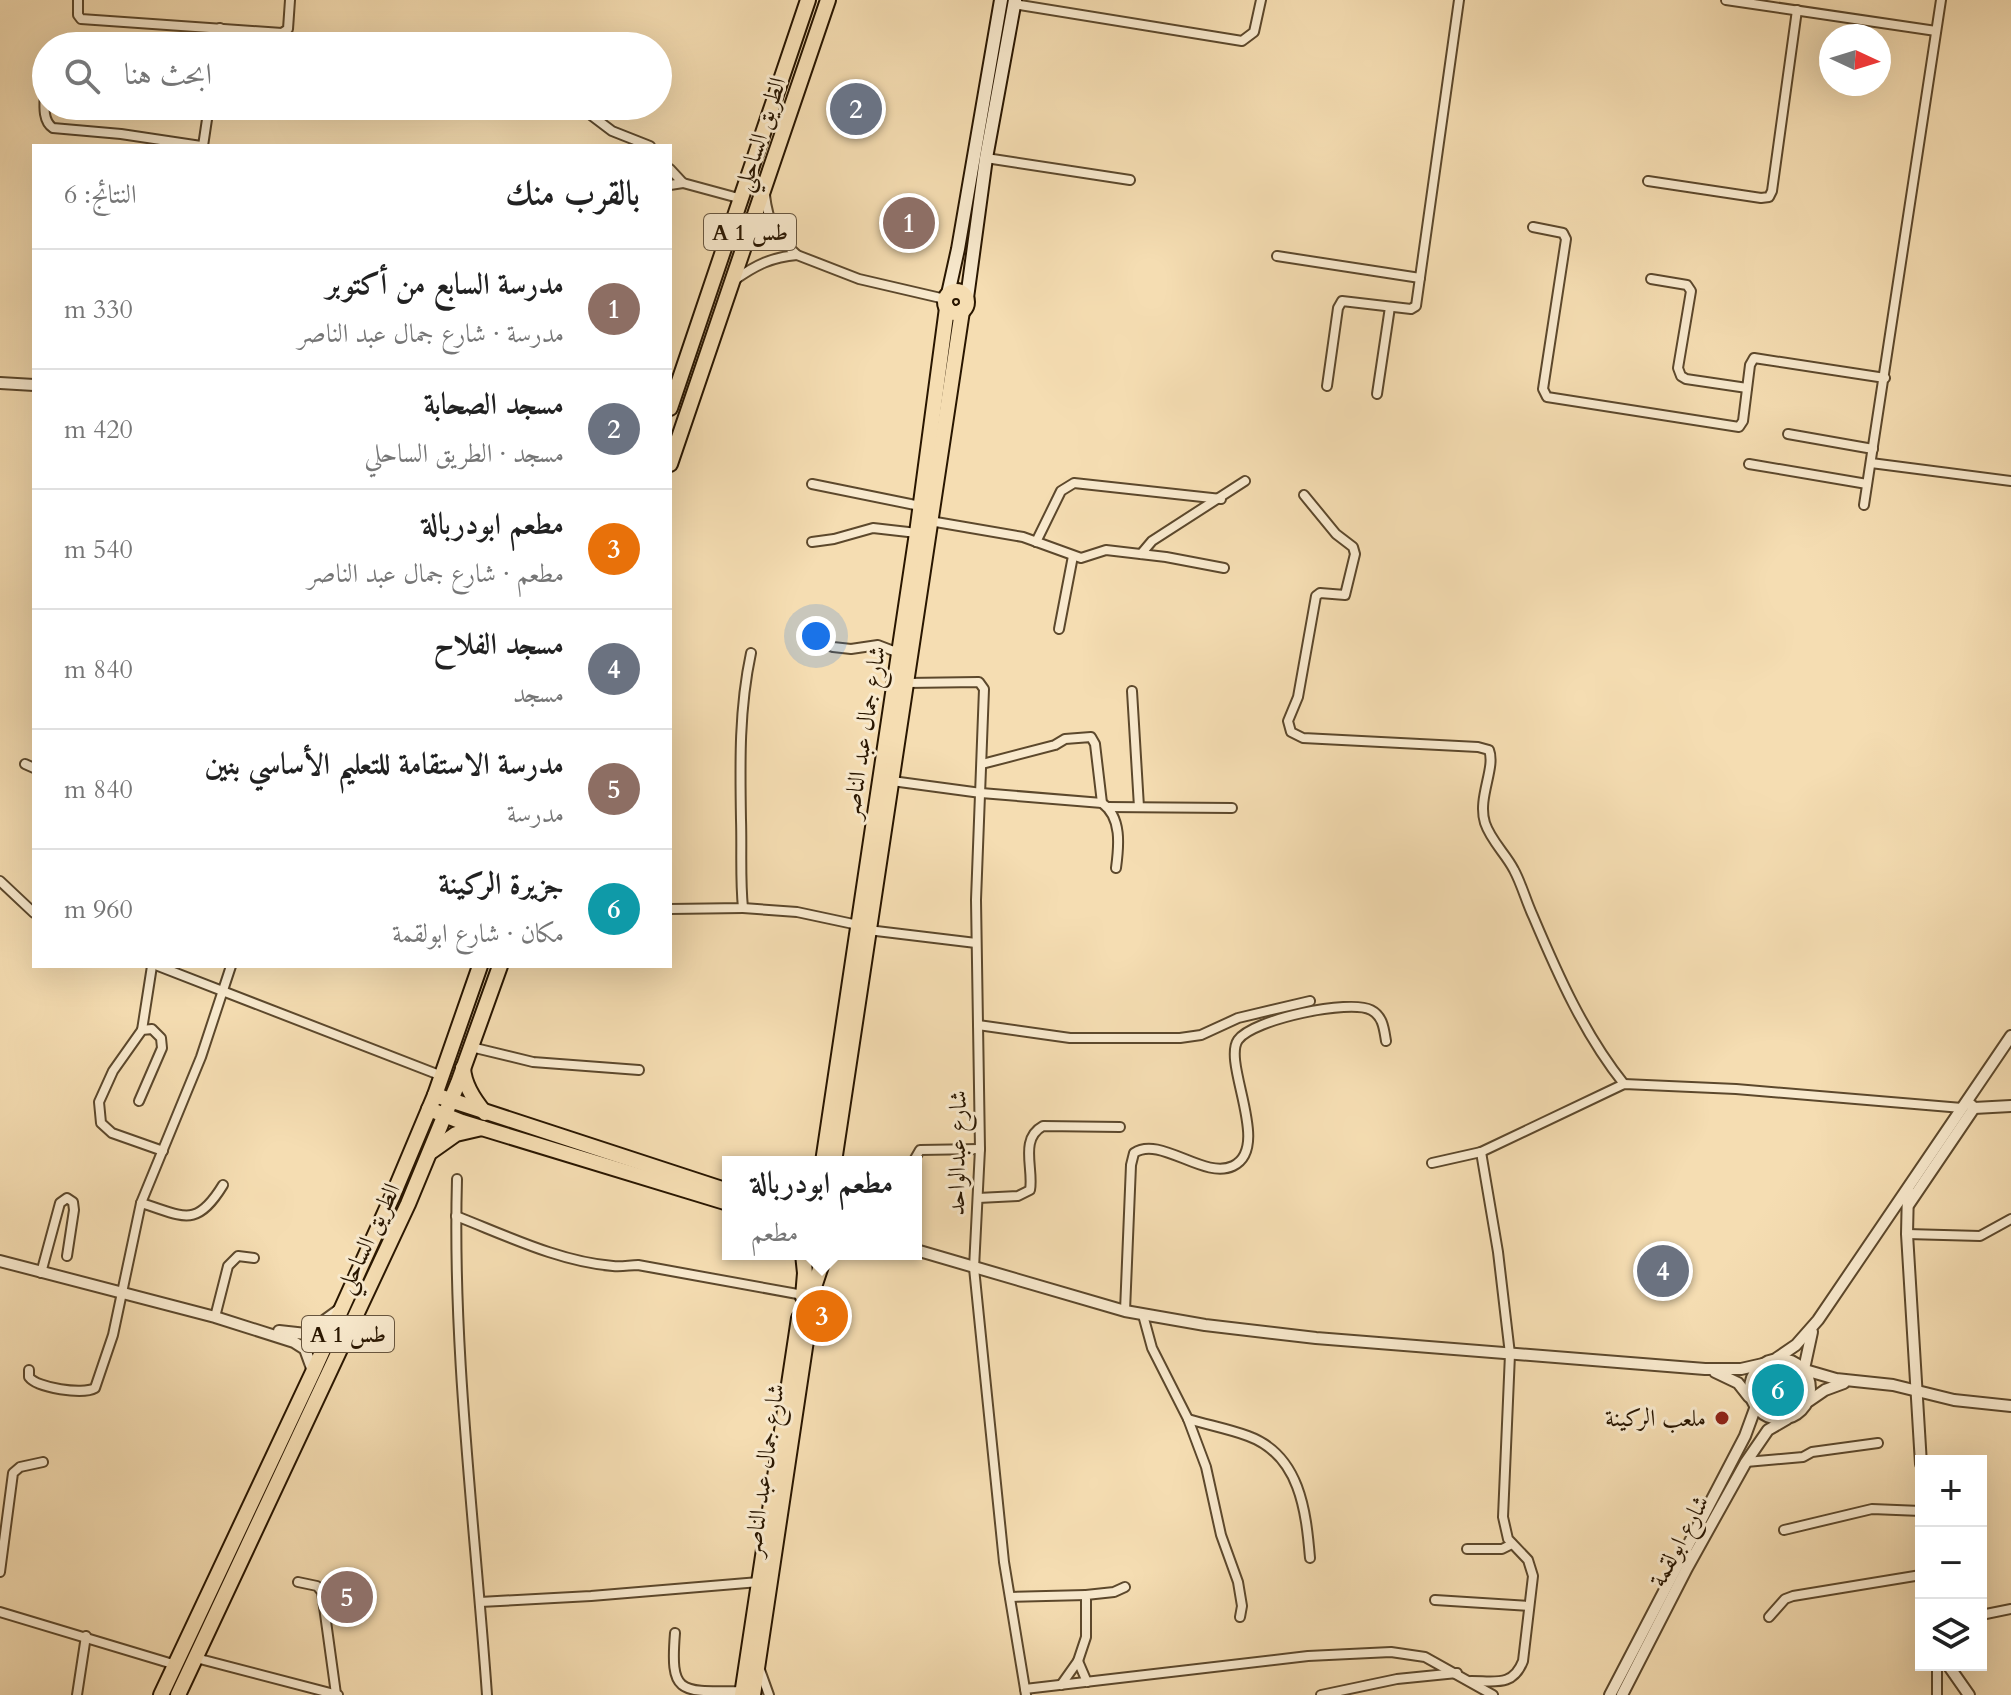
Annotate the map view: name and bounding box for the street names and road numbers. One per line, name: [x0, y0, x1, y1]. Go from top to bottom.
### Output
street label: الطريق الساحلي: [726, 73, 800, 197]
road number: A 1 طس: [704, 214, 796, 250]
street label: شارع جمال عبد الناصر: [834, 644, 897, 824]
street label: شارع عبدالواحد: [940, 1090, 978, 1216]
street label: الطريق الساحلي: [328, 1178, 414, 1301]
road number: A 1 طس: [302, 1316, 394, 1352]
street label: شارع جمال عبد الناصر: [736, 1382, 796, 1562]
street label: شارع ابولقمة: [1641, 1489, 1720, 1594]

